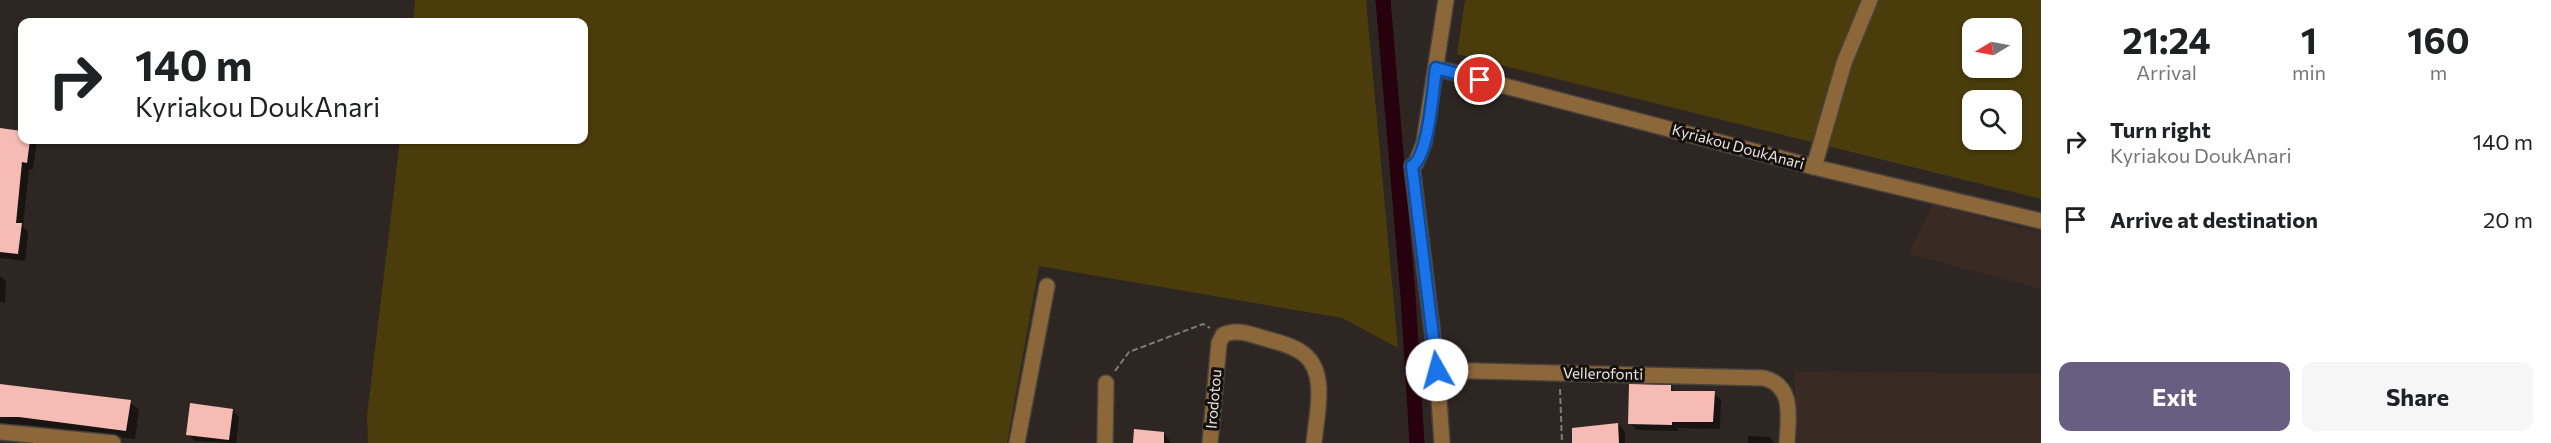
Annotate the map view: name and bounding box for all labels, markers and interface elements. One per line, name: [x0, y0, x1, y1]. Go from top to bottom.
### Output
text: 21:24: [2122, 17, 2211, 61]
text: 1: [2301, 17, 2317, 61]
text: 160: [2407, 17, 2470, 61]
north arrow: [1962, 18, 2022, 78]
map controls: [1962, 18, 2022, 150]
text: 140 m: [135, 38, 252, 90]
icon: right: [36, 42, 114, 120]
pin: [1454, 54, 1505, 105]
text: Arrival: [2136, 60, 2197, 84]
text: min: [2292, 60, 2326, 84]
text: m: [2430, 60, 2447, 84]
icon: arrive: [1463, 63, 1496, 96]
text: Kyriakou DoukAnari: [135, 90, 380, 123]
button: search: [1962, 90, 2022, 150]
text: Turn right: [2110, 116, 2211, 143]
street label: Kyriakou DoukAnari: [1670, 120, 1806, 172]
icon: right: [2059, 125, 2092, 158]
text: 140 m: [2473, 128, 2533, 155]
text: Kyriakou DoukAnari: [2110, 143, 2292, 167]
icon: arrive: [2059, 203, 2092, 236]
text: Arrive at destination: [2110, 206, 2318, 233]
text: 20 m: [2483, 206, 2533, 233]
position arrow: [1405, 338, 1469, 402]
button: Exit: [2059, 362, 2290, 431]
button: Share: [2302, 362, 2533, 431]
street label: Vellerofonti: [1563, 363, 1643, 383]
street label: Irodotou: [1201, 368, 1225, 429]

